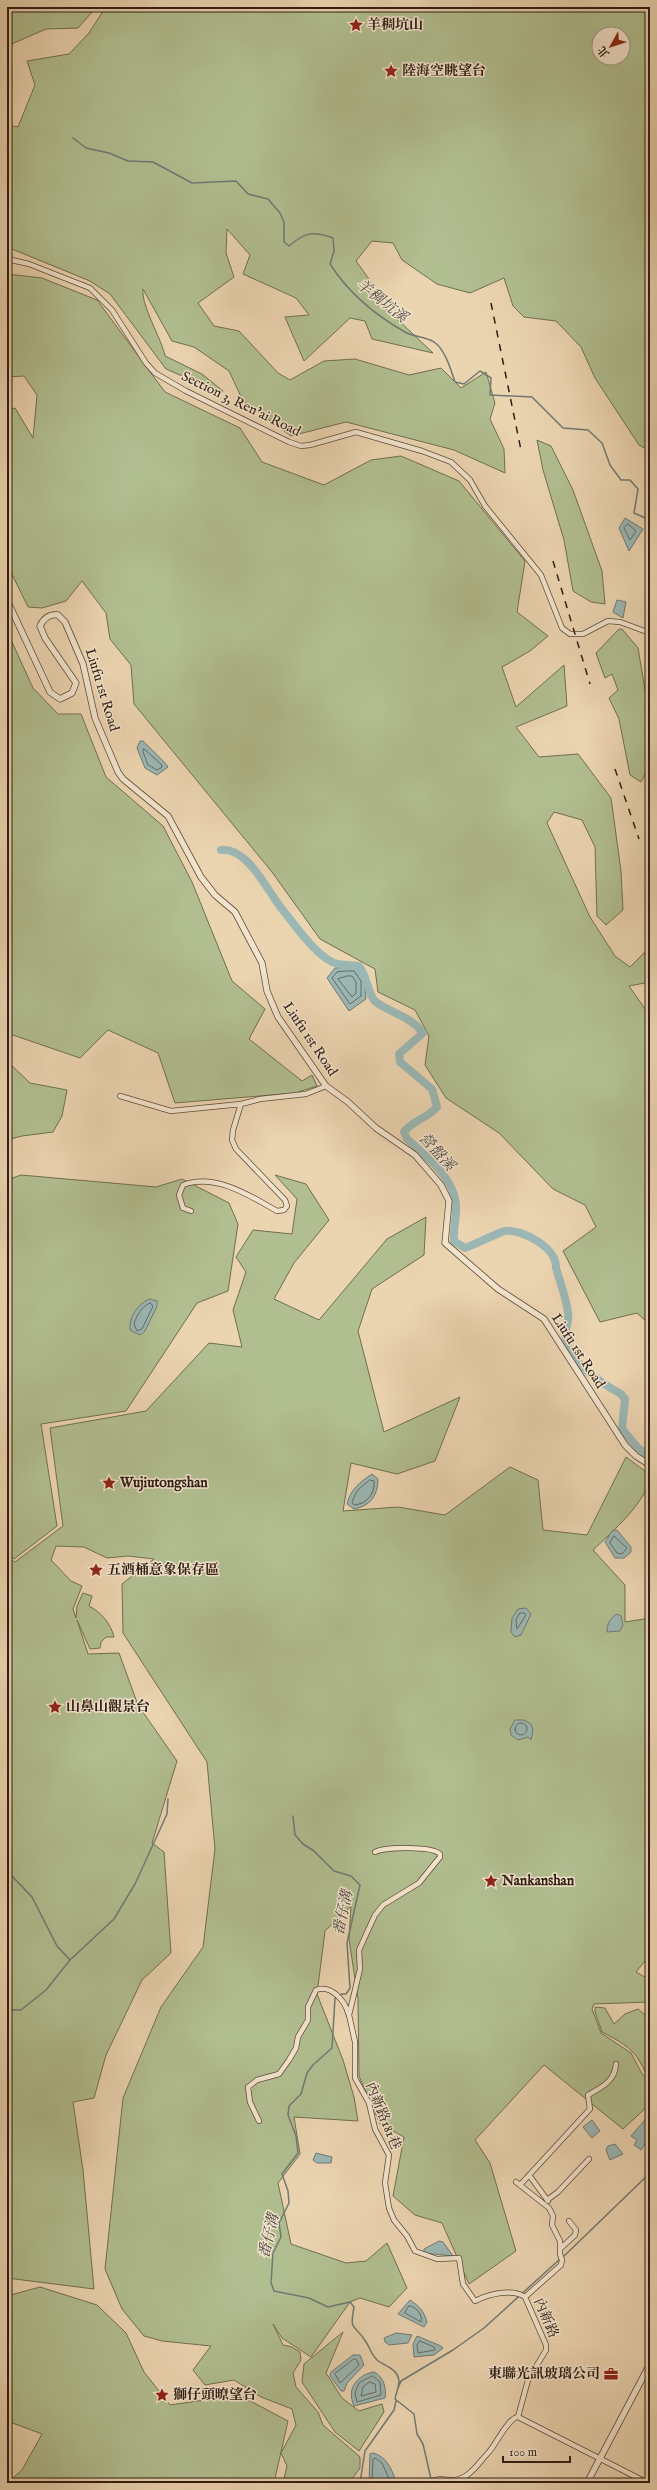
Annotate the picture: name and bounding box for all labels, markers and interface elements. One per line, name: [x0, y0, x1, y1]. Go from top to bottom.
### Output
place label: 羊稠坑山: [367, 16, 423, 34]
place icon: 羊稠坑山: [348, 17, 364, 33]
north arrow: [591, 26, 631, 66]
text: 北: [595, 43, 613, 60]
place label: 陸海空眺望台: [402, 62, 486, 80]
place icon: 陸海空眺望台: [383, 63, 399, 79]
water label: 羊稠坑溪: [353, 275, 413, 328]
street label: Section 3, Ren'ai Road: [178, 367, 304, 441]
street label: Liufu 1st Road: [81, 646, 123, 734]
street label: Liufu 1st Road: [279, 998, 342, 1080]
water label: 營盤溪: [415, 1129, 460, 1177]
street label: Liufu 1st Road: [547, 1310, 609, 1392]
place label: Wujiutongshan: [119, 1474, 208, 1492]
place icon: Wujiutongshan: [101, 1475, 117, 1491]
place label: 五酒桶意象保存區: [107, 1561, 219, 1579]
place icon: 五酒桶意象保存區: [88, 1562, 104, 1578]
place label: 山鼻山觀景台: [66, 1698, 150, 1716]
place icon: 山鼻山觀景台: [47, 1699, 63, 1715]
place label: Nankanshan: [501, 1872, 575, 1890]
place icon: Nankanshan: [483, 1873, 499, 1889]
water label: 番仔溝: [329, 1887, 357, 1937]
street label: 內新路181巷: [361, 2079, 405, 2153]
water label: 番仔溝: [255, 2210, 284, 2260]
street label: 內新路: [530, 2295, 562, 2341]
place label: 東聯光訊玻璃公司: [488, 2365, 600, 2383]
office icon: 東聯光訊玻璃公司: [603, 2366, 619, 2382]
place label: 獅仔頭暸望台: [173, 2386, 257, 2404]
place icon: 獅仔頭暸望台: [154, 2387, 170, 2403]
scale bar: [503, 2438, 570, 2464]
text: 100 m: [509, 2445, 537, 2460]

